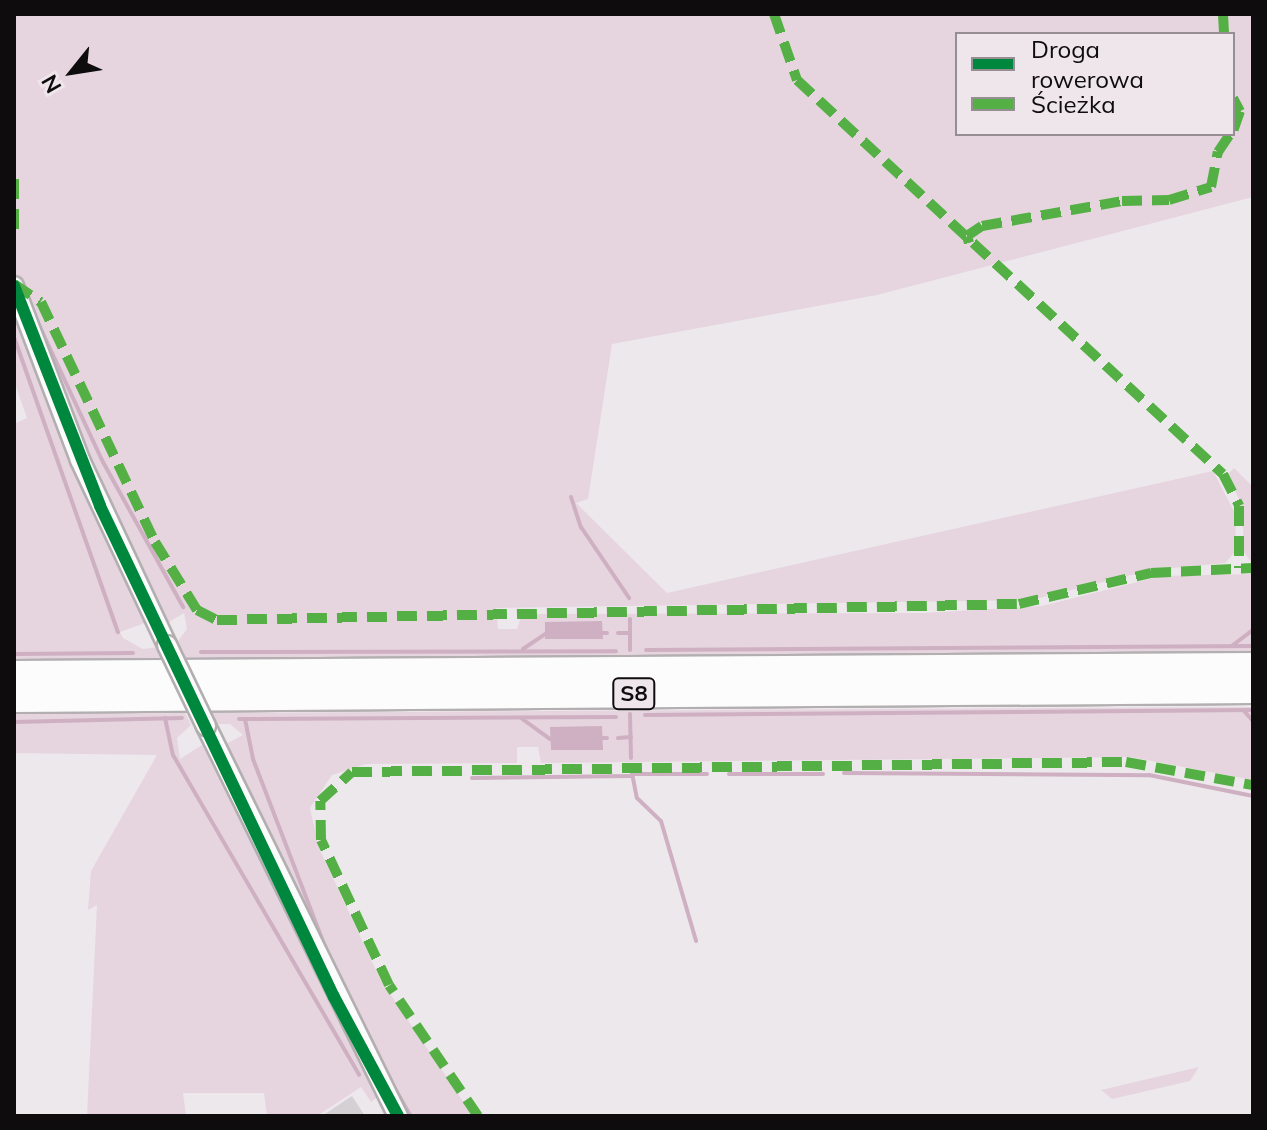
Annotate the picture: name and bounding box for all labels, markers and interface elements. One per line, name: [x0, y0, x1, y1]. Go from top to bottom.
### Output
north arrow: [32, 32, 112, 112]
legend: [955, 32, 1235, 136]
text: Droga rowerowa: [1031, 34, 1144, 94]
text: N: [35, 70, 67, 98]
text: Ścieżka: [1031, 89, 1116, 119]
road number: S8: [612, 676, 656, 712]

